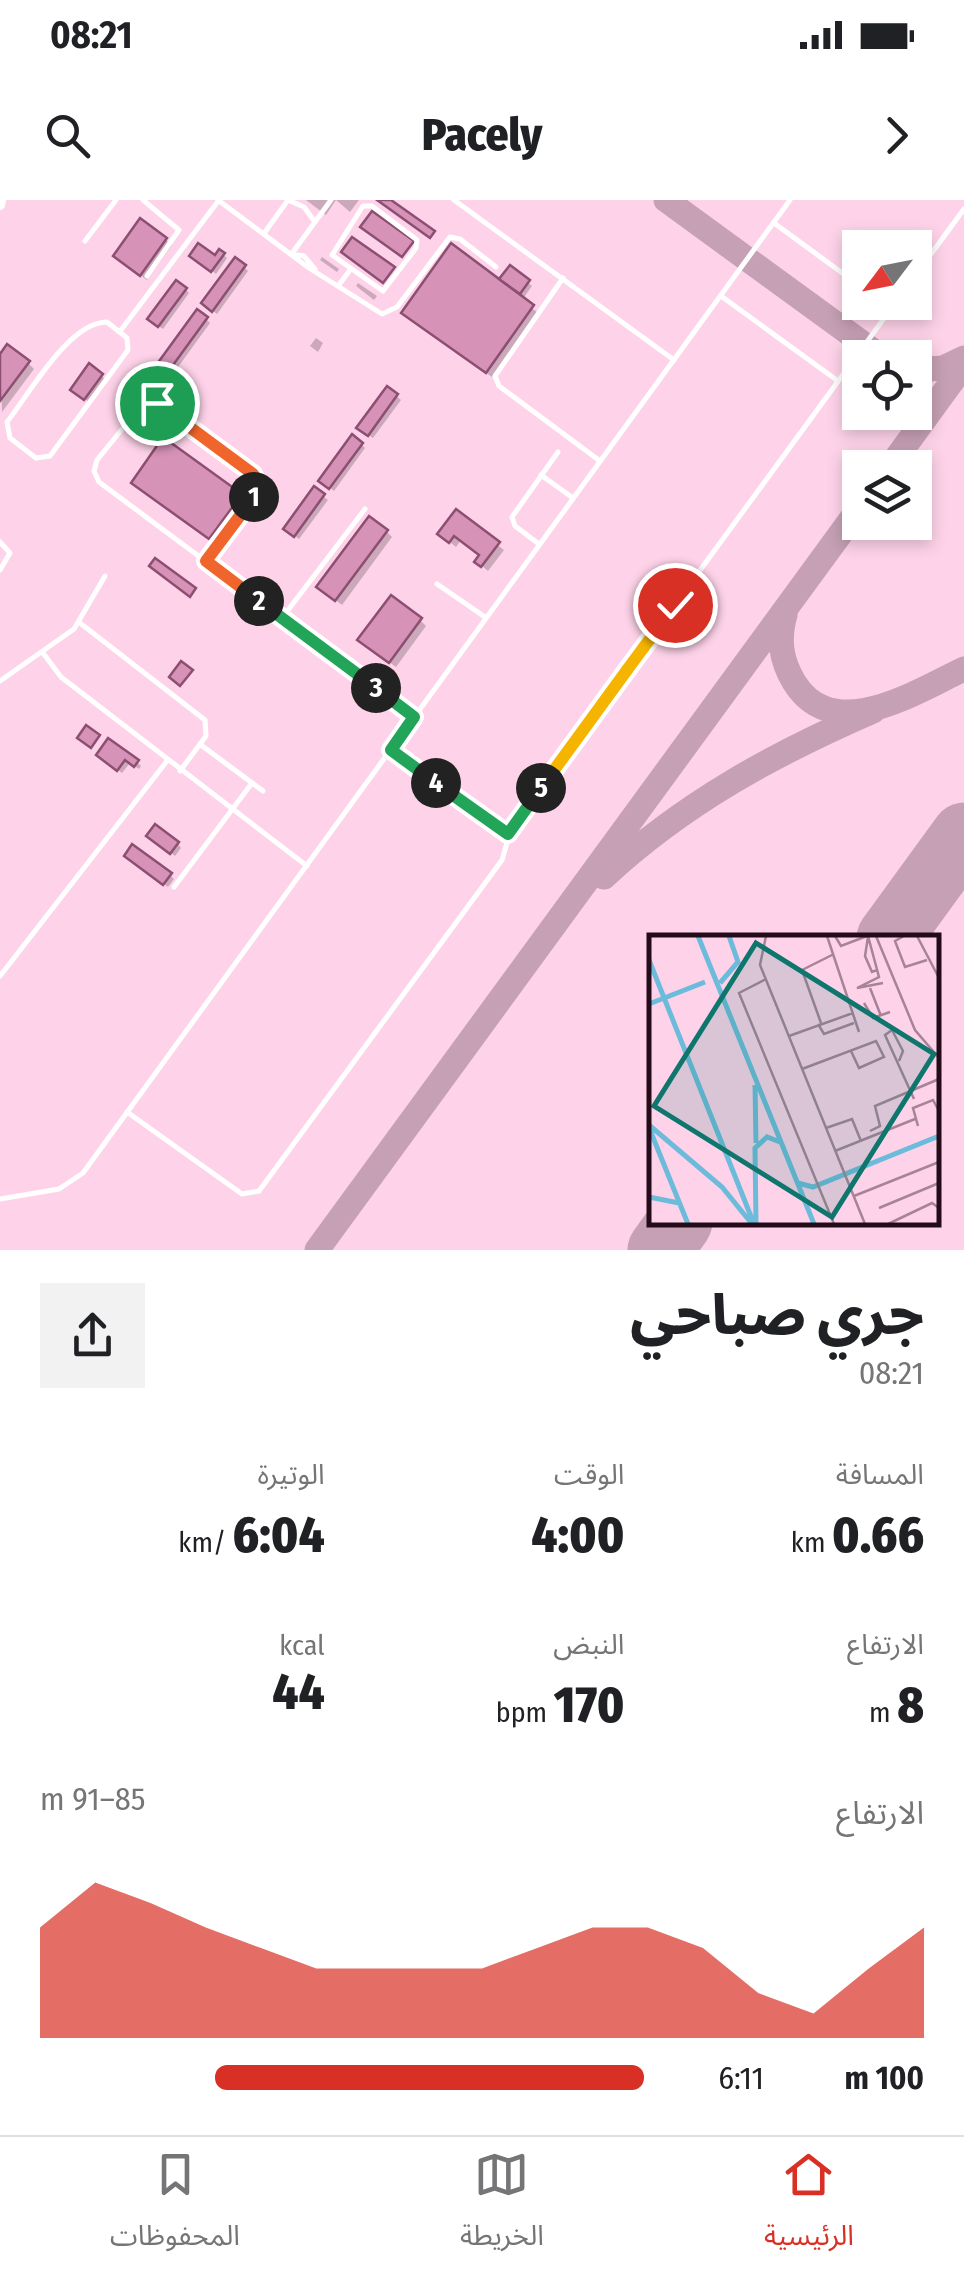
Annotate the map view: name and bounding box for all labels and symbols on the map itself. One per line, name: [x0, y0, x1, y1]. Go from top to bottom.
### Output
north arrow: [842, 230, 932, 320]
pin: [115, 361, 200, 446]
pin: 1: [229, 472, 279, 522]
pin: [633, 563, 718, 648]
pin: 2: [234, 576, 284, 626]
pin: 3: [351, 663, 401, 713]
pin: 4: [411, 758, 461, 808]
pin: 5: [516, 763, 566, 813]
inset map: [649, 935, 939, 1225]

